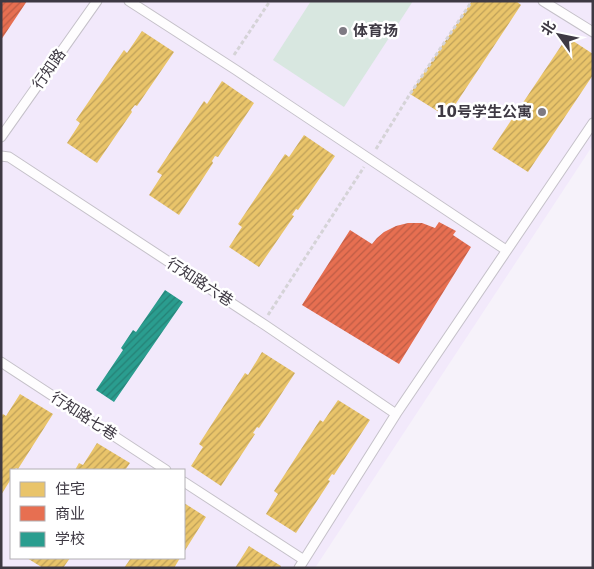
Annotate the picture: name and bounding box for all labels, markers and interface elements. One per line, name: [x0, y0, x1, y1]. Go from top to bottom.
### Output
north arrow: [534, 10, 584, 60]
text: 北: [538, 18, 559, 38]
place label: 体育场: [353, 22, 398, 40]
marker: 体育场: [337, 25, 349, 37]
street label: 行知路: [29, 45, 69, 93]
place label: 10号学生公寓: [436, 103, 532, 121]
marker: 10号学生公寓: [536, 106, 548, 118]
street label: 行知路六巷: [164, 254, 236, 310]
street label: 行知路七巷: [48, 388, 120, 444]
legend: [10, 469, 185, 559]
text: 住宅: [55, 480, 85, 498]
text: 商业: [55, 505, 85, 523]
text: 学校: [55, 530, 85, 548]

